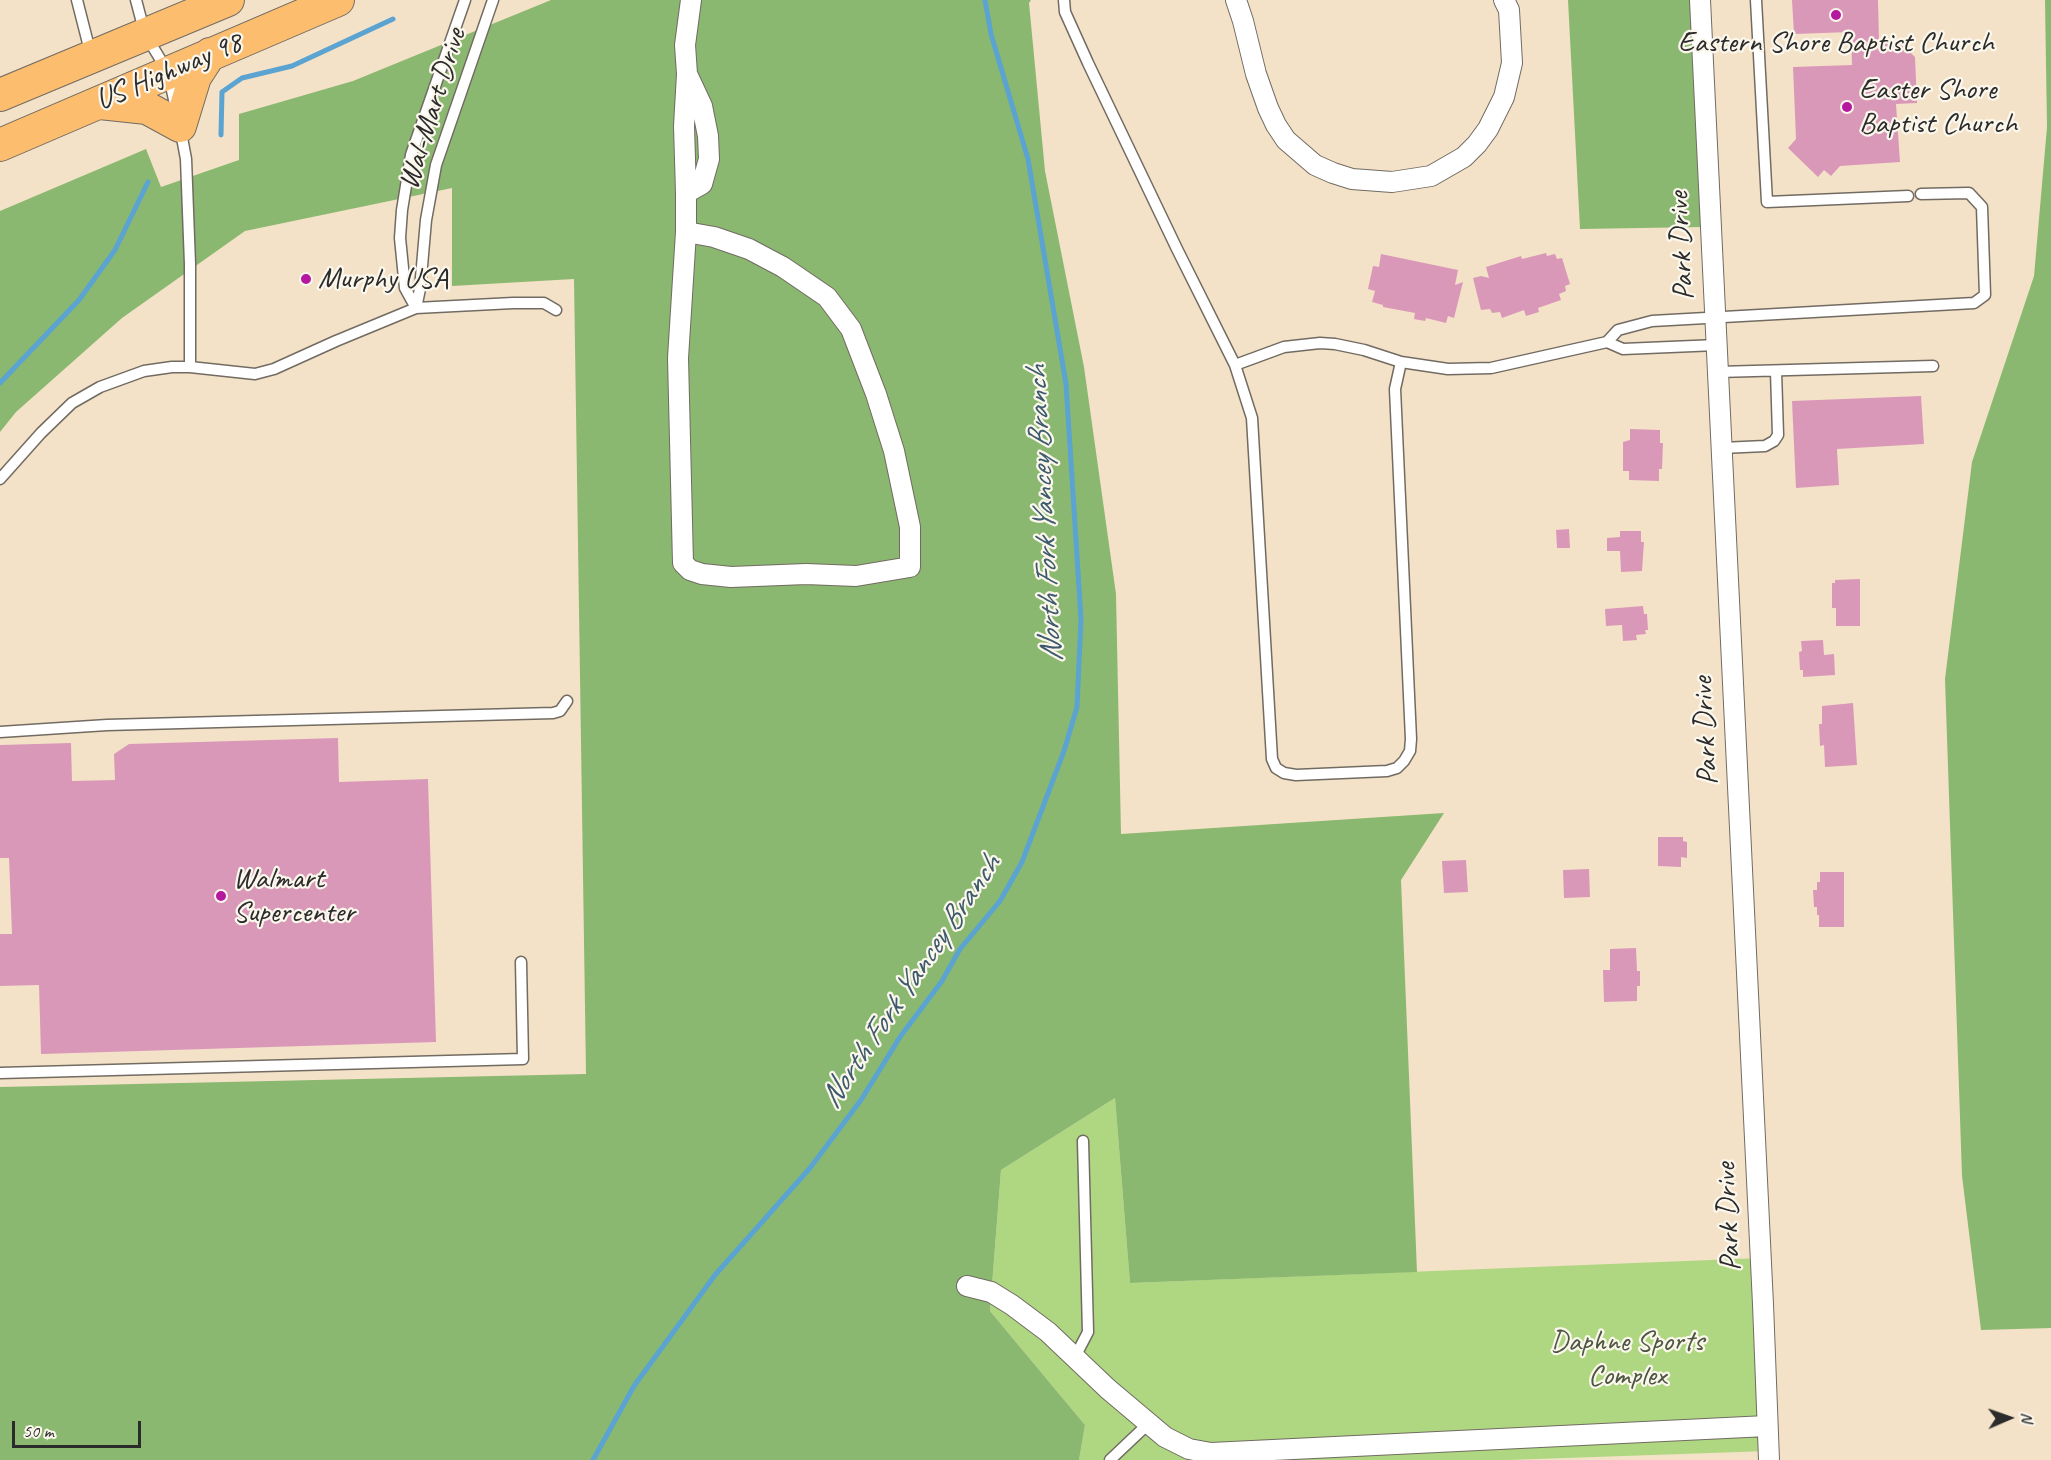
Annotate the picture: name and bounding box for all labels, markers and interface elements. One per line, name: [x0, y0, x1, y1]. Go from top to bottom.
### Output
marker: Eastern Shore Baptist Church: [1829, 8, 1843, 22]
street label: Wal-Mart Drive: [391, 24, 475, 194]
street label: US Highway 98: [90, 25, 248, 119]
place label: Eastern Shore Baptist Church: [1678, 25, 1994, 61]
place label: Easter Shore Baptist Church: [1859, 72, 2017, 142]
marker: Easter Shore Baptist Church: [1840, 100, 1854, 114]
street label: Park Drive: [1661, 191, 1703, 301]
place label: Murphy USA: [318, 261, 448, 297]
marker: Murphy USA: [299, 272, 313, 286]
water label: North Fork Yancey Branch: [1018, 365, 1072, 663]
street label: Park Drive: [1685, 676, 1727, 786]
water label: North Fork Yancey Branch: [812, 848, 1010, 1116]
place label: Walmart Supercenter: [233, 861, 355, 932]
marker: Walmart Supercenter: [214, 889, 228, 903]
street label: Park Drive: [1708, 1162, 1750, 1272]
park label: Daphne Sports Complex: [1550, 1324, 1704, 1394]
north arrow: [1979, 1388, 2039, 1448]
scale bar: [15, 1409, 144, 1447]
text: N: [2017, 1412, 2037, 1423]
text: 50 m: [23, 1420, 54, 1442]

